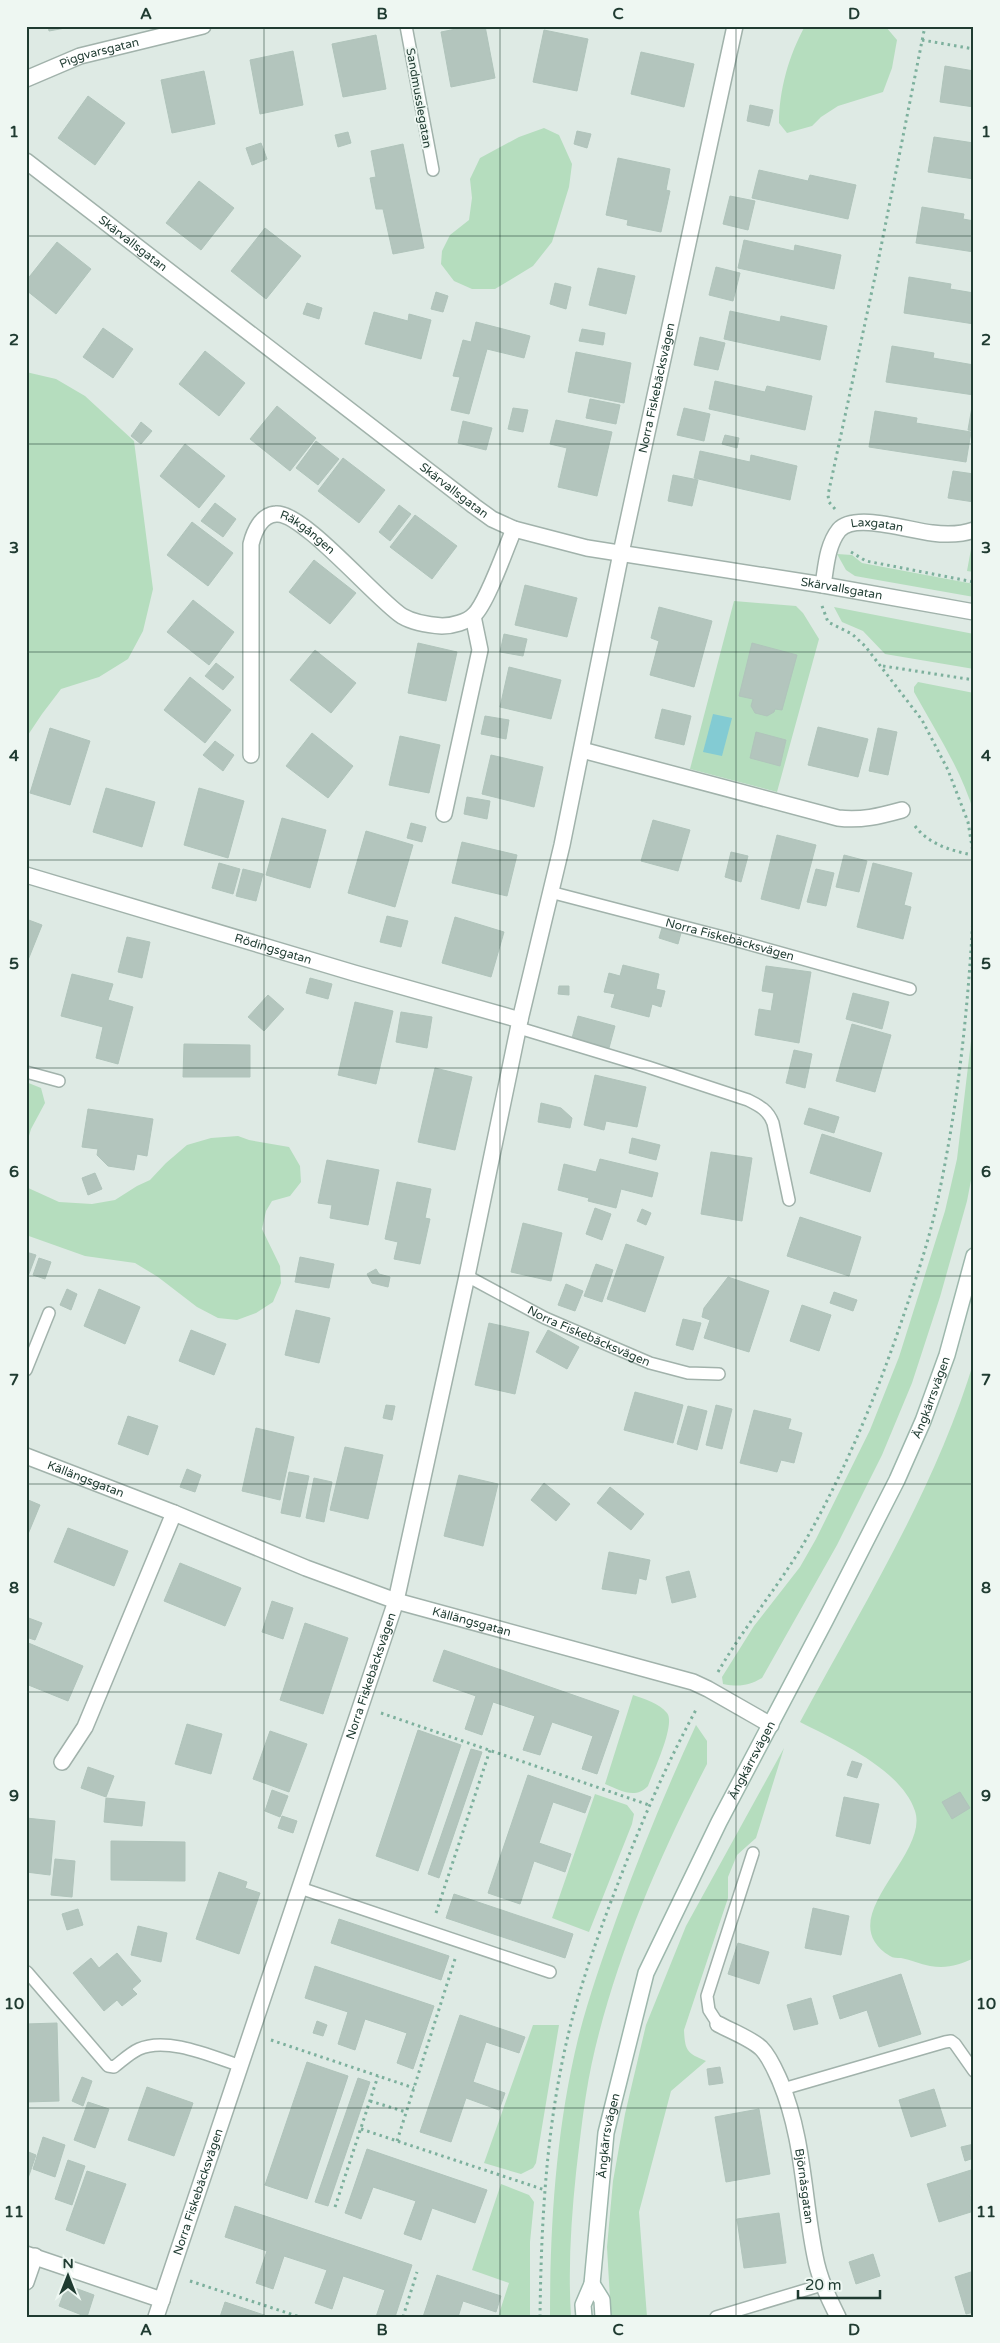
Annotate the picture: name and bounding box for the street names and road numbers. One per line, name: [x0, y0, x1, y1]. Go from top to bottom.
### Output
street label: Piggvarsgatan: [57, 35, 140, 71]
street label: Sandmusslegatan: [403, 47, 435, 149]
street label: Skärvallsgatan: [96, 213, 170, 274]
street label: Norra Fiskebäcksvägen: [636, 322, 678, 454]
street label: Skärvallsgatan: [417, 460, 491, 521]
street label: Räkgången: [278, 507, 338, 557]
street label: Laxgatan: [850, 515, 905, 535]
street label: Skärvallsgatan: [800, 575, 884, 602]
street label: Norra Fiskebäcksvägen: [664, 915, 796, 963]
street label: Rödingsgatan: [233, 931, 313, 967]
street label: Norra Fiskebäcksvägen: [525, 1303, 652, 1369]
street label: Ängkärrsvägen: [909, 1355, 953, 1441]
street label: Källängsgatan: [45, 1458, 126, 1500]
street label: Källängsgatan: [431, 1604, 513, 1639]
street label: Norra Fiskebäcksvägen: [343, 1611, 399, 1741]
street label: Ängkärrsvägen: [725, 1719, 778, 1802]
street label: Ängkärrsvägen: [595, 2092, 623, 2179]
street label: Norra Fiskebäcksvägen: [170, 2127, 226, 2257]
street label: Björnåsgatan: [792, 2148, 816, 2225]

